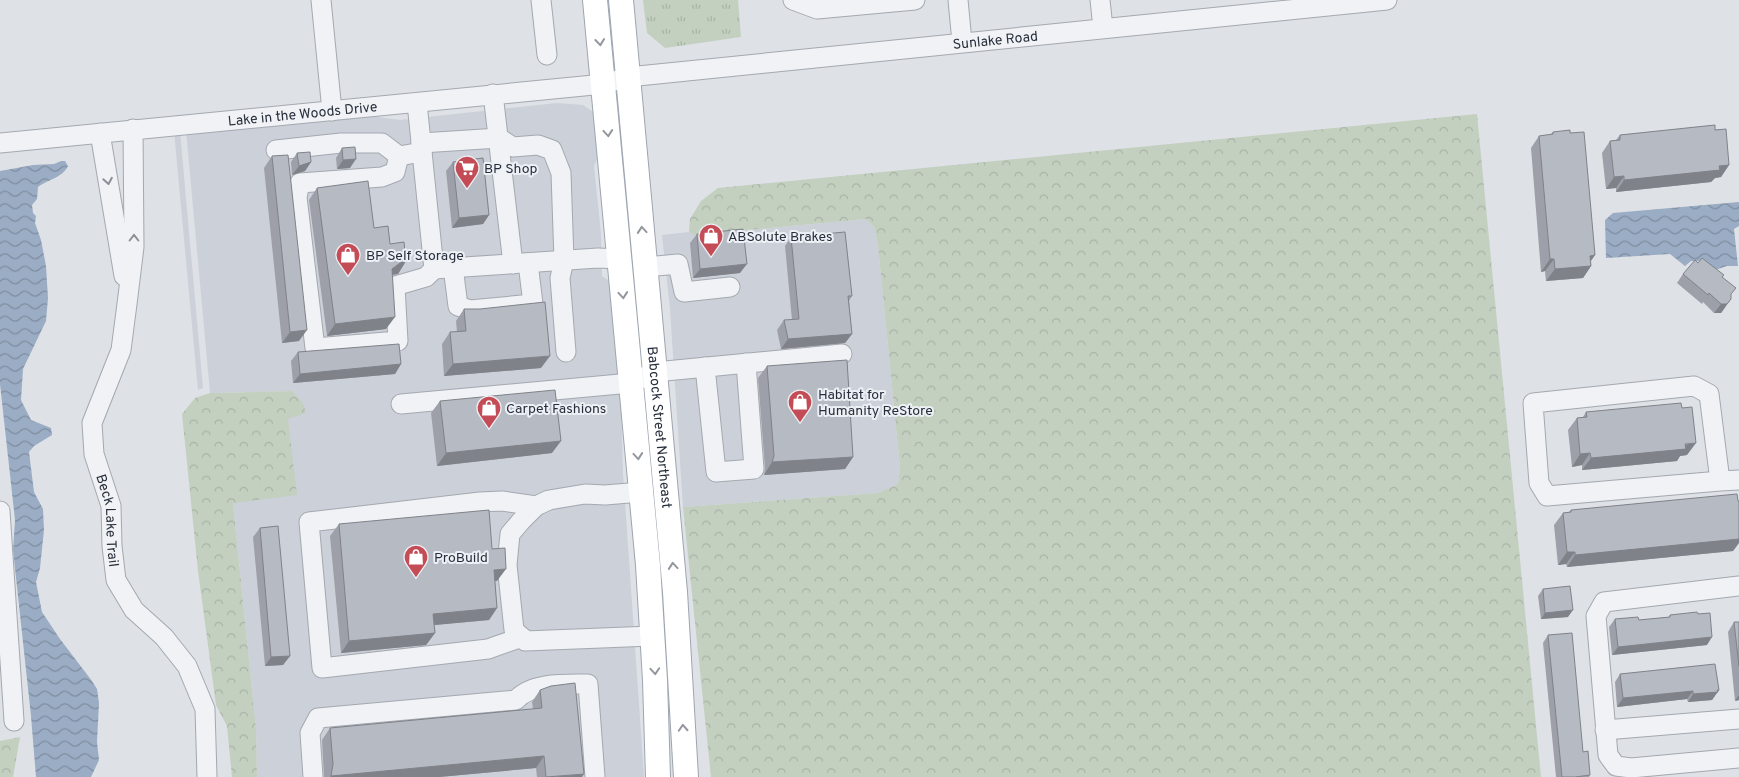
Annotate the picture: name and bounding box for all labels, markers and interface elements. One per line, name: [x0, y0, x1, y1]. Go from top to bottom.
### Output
street label: Sunlake Road: [952, 28, 1039, 54]
one-way arrow: [594, 38, 605, 46]
street label: Lake in the Woods Drive: [227, 99, 378, 131]
one-way arrow: [603, 129, 614, 137]
supermarket icon: BP Shop: [454, 155, 480, 189]
place label: BP Shop: [484, 161, 537, 178]
one-way arrow: [103, 177, 113, 186]
shop icon: ABSolute Brakes: [698, 223, 724, 257]
one-way arrow: [637, 226, 648, 234]
place label: ABSolute Brakes: [728, 229, 833, 246]
one-way arrow: [129, 234, 139, 242]
shop icon: BP Self Storage: [335, 242, 361, 276]
place label: BP Self Storage: [366, 248, 464, 265]
one-way arrow: [617, 291, 628, 299]
street label: Babcock Street Northeast: [643, 346, 674, 509]
place label: Habitat for Humanity ReStore: [818, 387, 933, 420]
shop icon: Habitat for Humanity ReStore: [787, 389, 813, 423]
shop icon: Carpet Fashions: [476, 395, 502, 429]
place label: Carpet Fashions: [506, 401, 606, 418]
one-way arrow: [632, 453, 643, 461]
street label: Beck Lake Trail: [91, 472, 121, 568]
shop icon: ProBuild: [403, 544, 429, 578]
place label: ProBuild: [434, 550, 488, 567]
one-way arrow: [668, 562, 679, 570]
one-way arrow: [649, 667, 660, 675]
one-way arrow: [678, 724, 689, 732]

